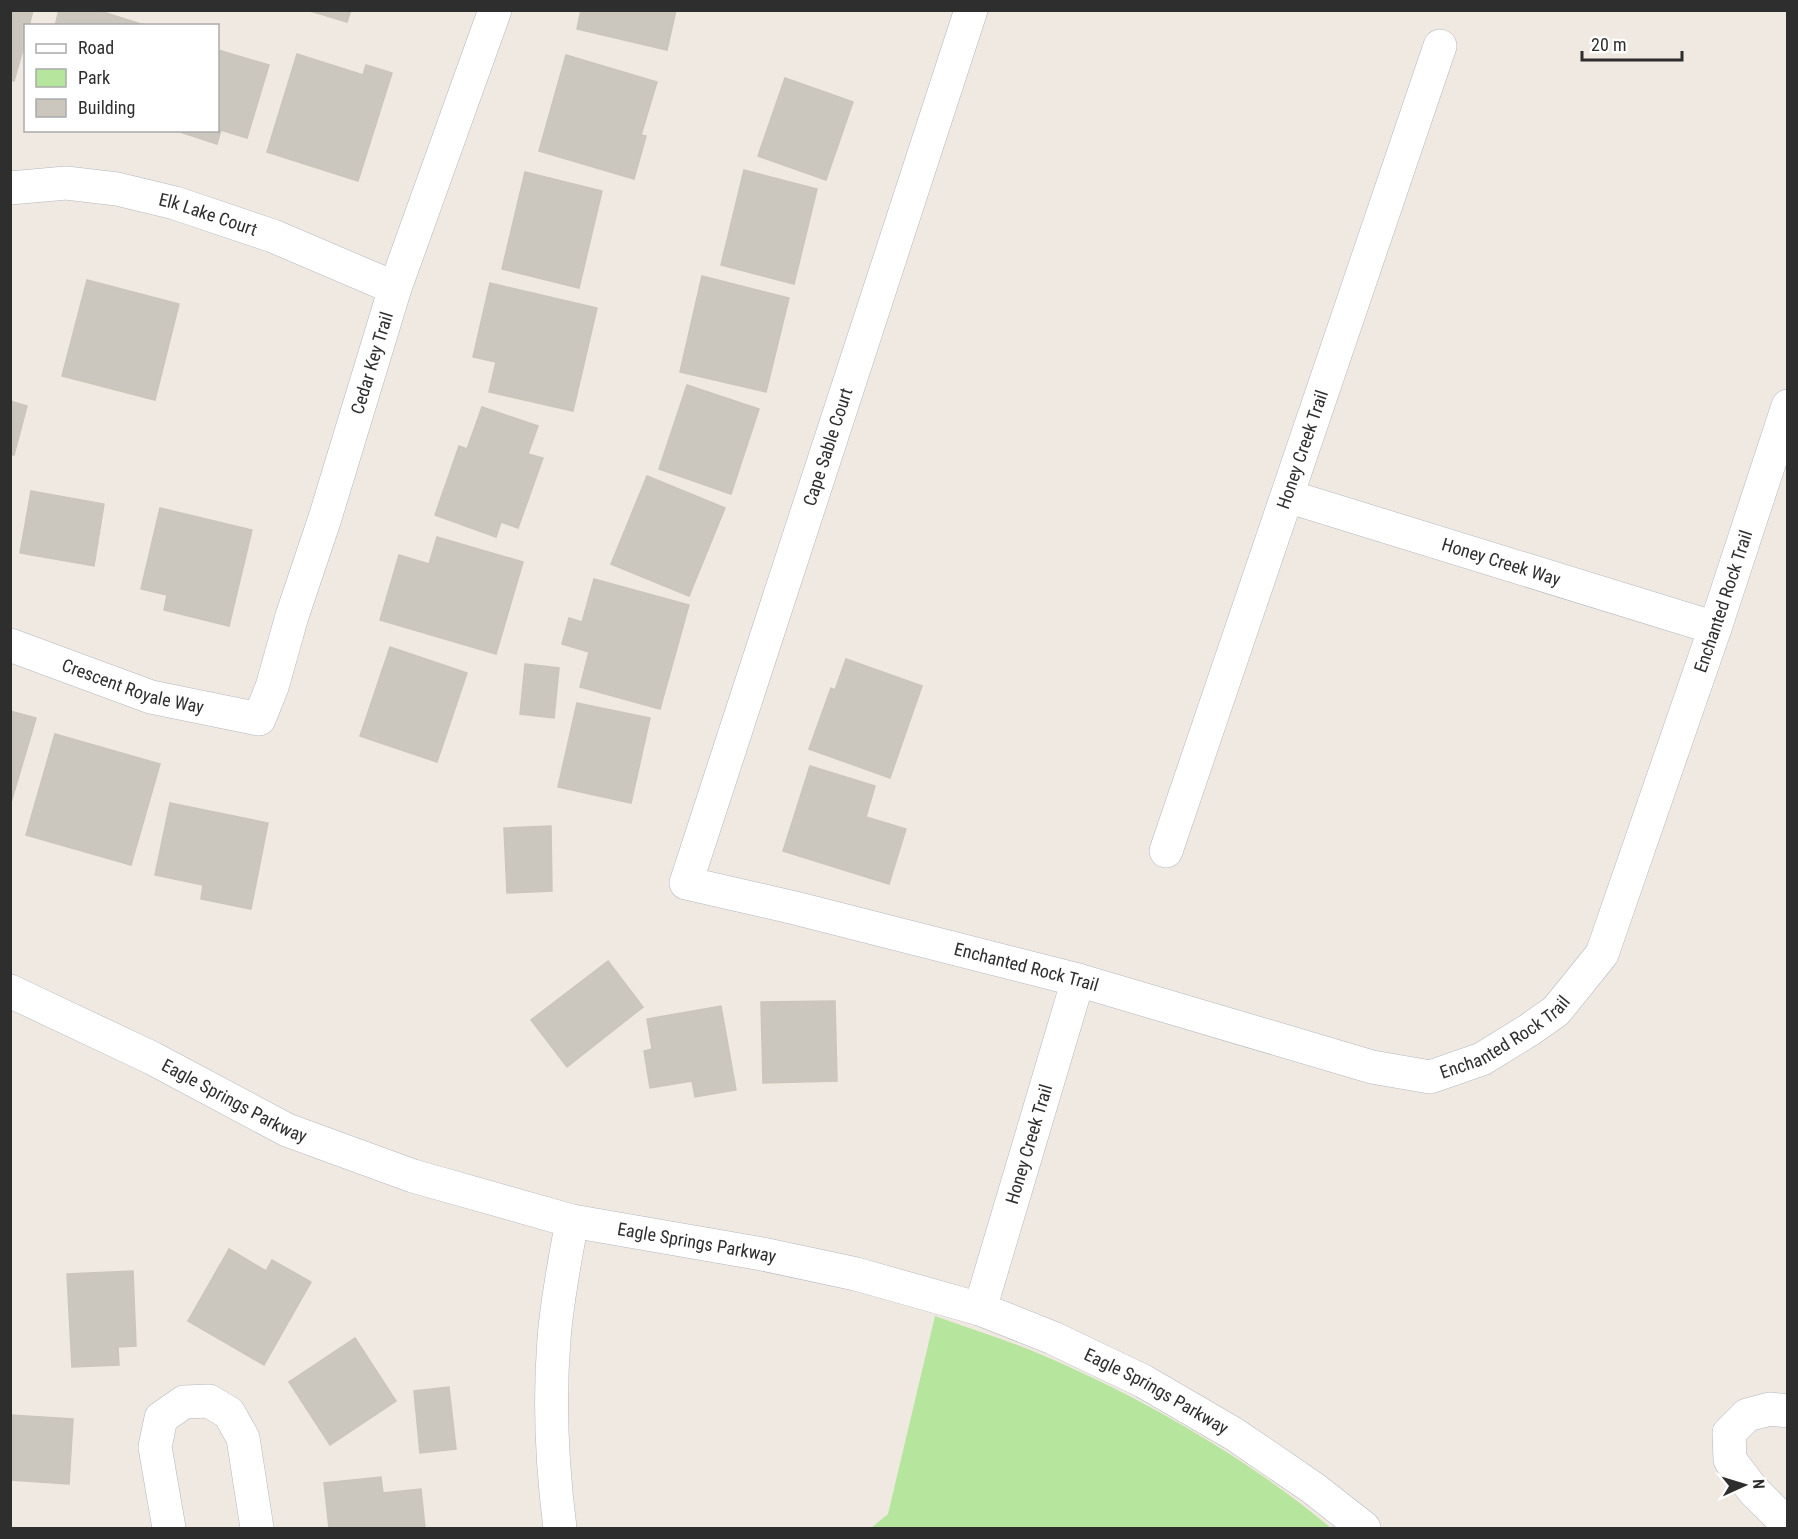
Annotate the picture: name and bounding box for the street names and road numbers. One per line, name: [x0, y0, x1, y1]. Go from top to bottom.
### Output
street label: Elk Lake Court: [157, 188, 260, 240]
street label: Cedar Key Trail: [346, 309, 397, 417]
street label: Cape Sable Court: [799, 385, 857, 509]
street label: Honey Creek Trail: [1272, 387, 1332, 512]
street label: Enchanted Rock Trail: [1689, 528, 1756, 675]
street label: Honey Creek Way: [1439, 533, 1564, 590]
street label: Crescent Royale Way: [59, 654, 206, 718]
street label: Enchanted Rock Trail: [952, 938, 1101, 996]
street label: Enchanted Rock Trail: [1437, 991, 1574, 1083]
street label: Eagle Springs Parkway: [158, 1054, 310, 1147]
street label: Honey Creek Trail: [1001, 1082, 1056, 1206]
street label: Eagle Springs Parkway: [616, 1218, 779, 1267]
street label: Eagle Springs Parkway: [1081, 1344, 1233, 1439]

